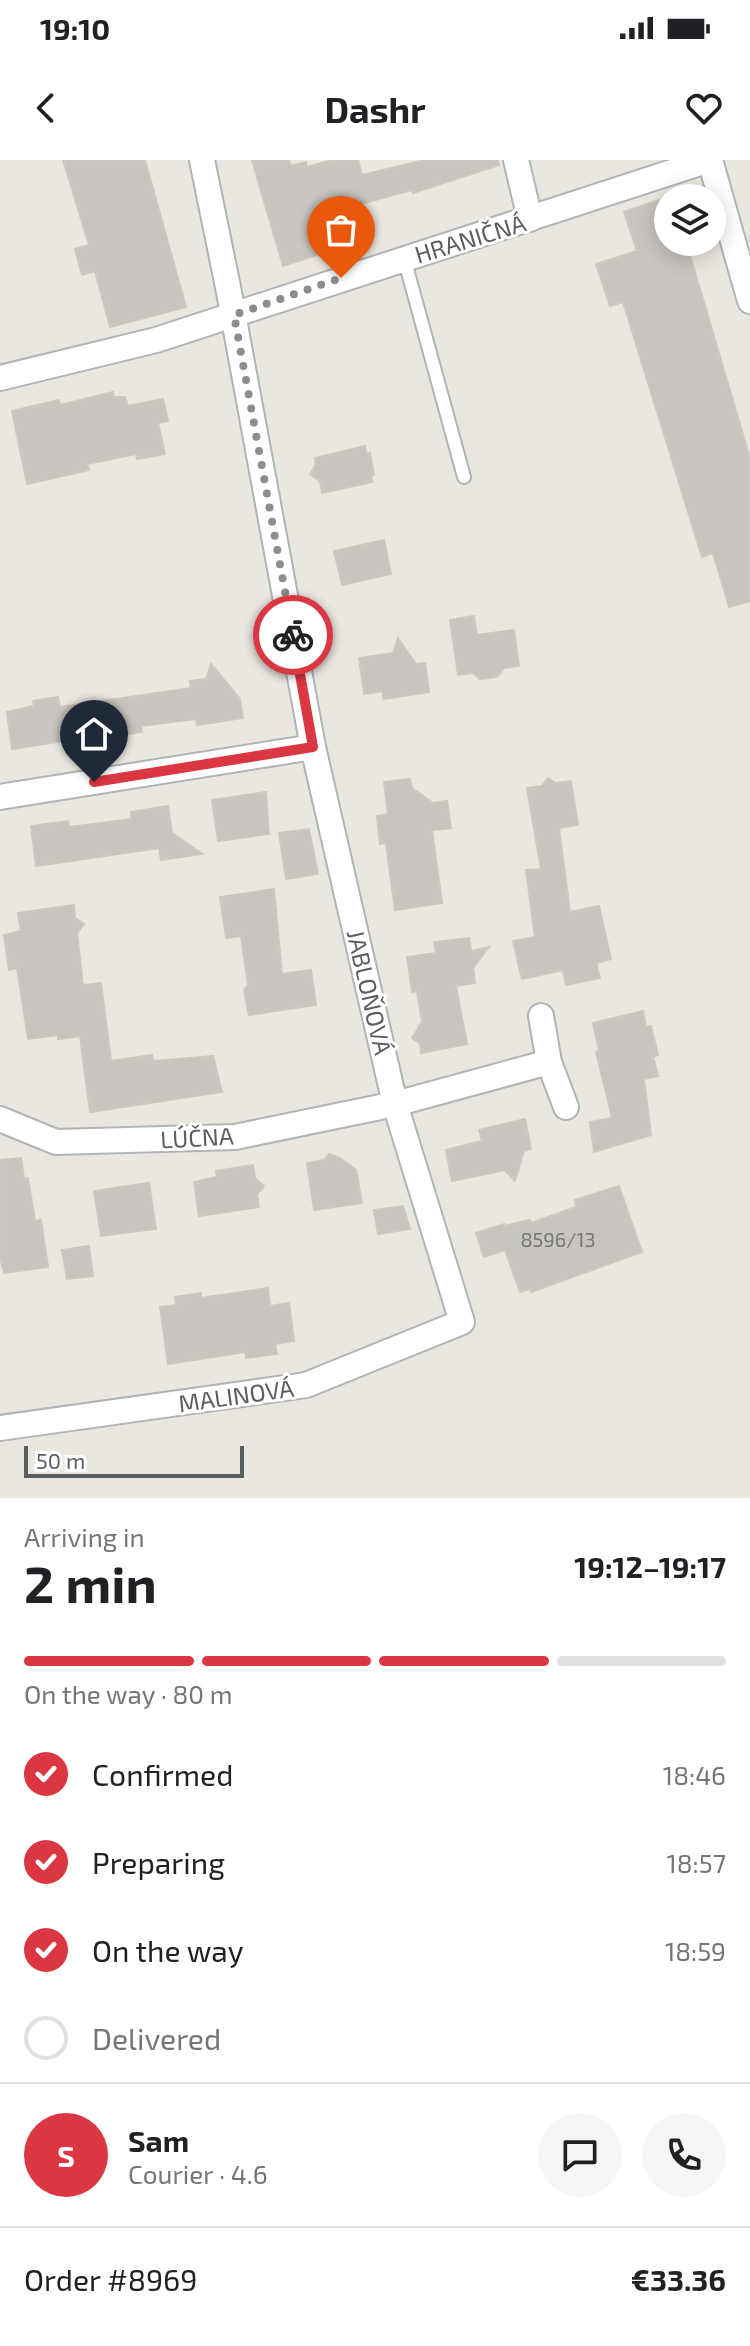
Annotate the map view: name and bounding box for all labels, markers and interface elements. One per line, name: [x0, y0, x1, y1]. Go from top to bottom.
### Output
text: 19:10: [40, 10, 110, 46]
icon: back: [24, 86, 68, 130]
icon: heart: [682, 86, 726, 130]
text: Dashr: [324, 87, 426, 130]
map controls: [654, 184, 726, 256]
button: layers: [654, 184, 726, 256]
pin: [307, 196, 375, 278]
street label: HRANIČNÁ: [411, 207, 529, 269]
icon: bag: [319, 208, 363, 252]
courier: [253, 595, 333, 675]
icon: bike: [271, 613, 315, 657]
pin: [60, 700, 128, 782]
icon: home: [72, 712, 116, 756]
street label: JABLOŇOVÁ: [342, 927, 398, 1057]
street label: LÚČNA: [160, 1121, 234, 1153]
house number: 8596/13: [520, 1227, 596, 1251]
street label: MALINOVÁ: [176, 1373, 296, 1417]
scale bar: [24, 1442, 244, 1478]
text: 50 m: [36, 1447, 85, 1473]
text: Arriving in: [24, 1521, 145, 1552]
text: 19:12–19:17: [574, 1548, 726, 1584]
text: 2 min: [24, 1551, 157, 1613]
text: On the way · 80 m: [24, 1678, 233, 1709]
icon: check: [24, 1752, 68, 1796]
text: Confirmed: [92, 1756, 233, 1792]
text: 18:46: [663, 1759, 726, 1790]
icon: check: [24, 1840, 68, 1884]
text: Preparing: [92, 1844, 225, 1880]
text: 18:57: [666, 1847, 726, 1878]
icon: check: [24, 1928, 68, 1972]
text: On the way: [92, 1932, 244, 1968]
text: 18:59: [665, 1935, 726, 1966]
text: Delivered: [92, 2020, 221, 2056]
button: chat: [538, 2113, 622, 2197]
button: phone: [642, 2113, 726, 2197]
text: Sam: [128, 2122, 189, 2158]
text: S: [57, 2137, 75, 2173]
text: Courier · 4.6: [128, 2158, 268, 2189]
text: Order #8969: [24, 2261, 197, 2297]
text: €33.36: [631, 2261, 726, 2297]

